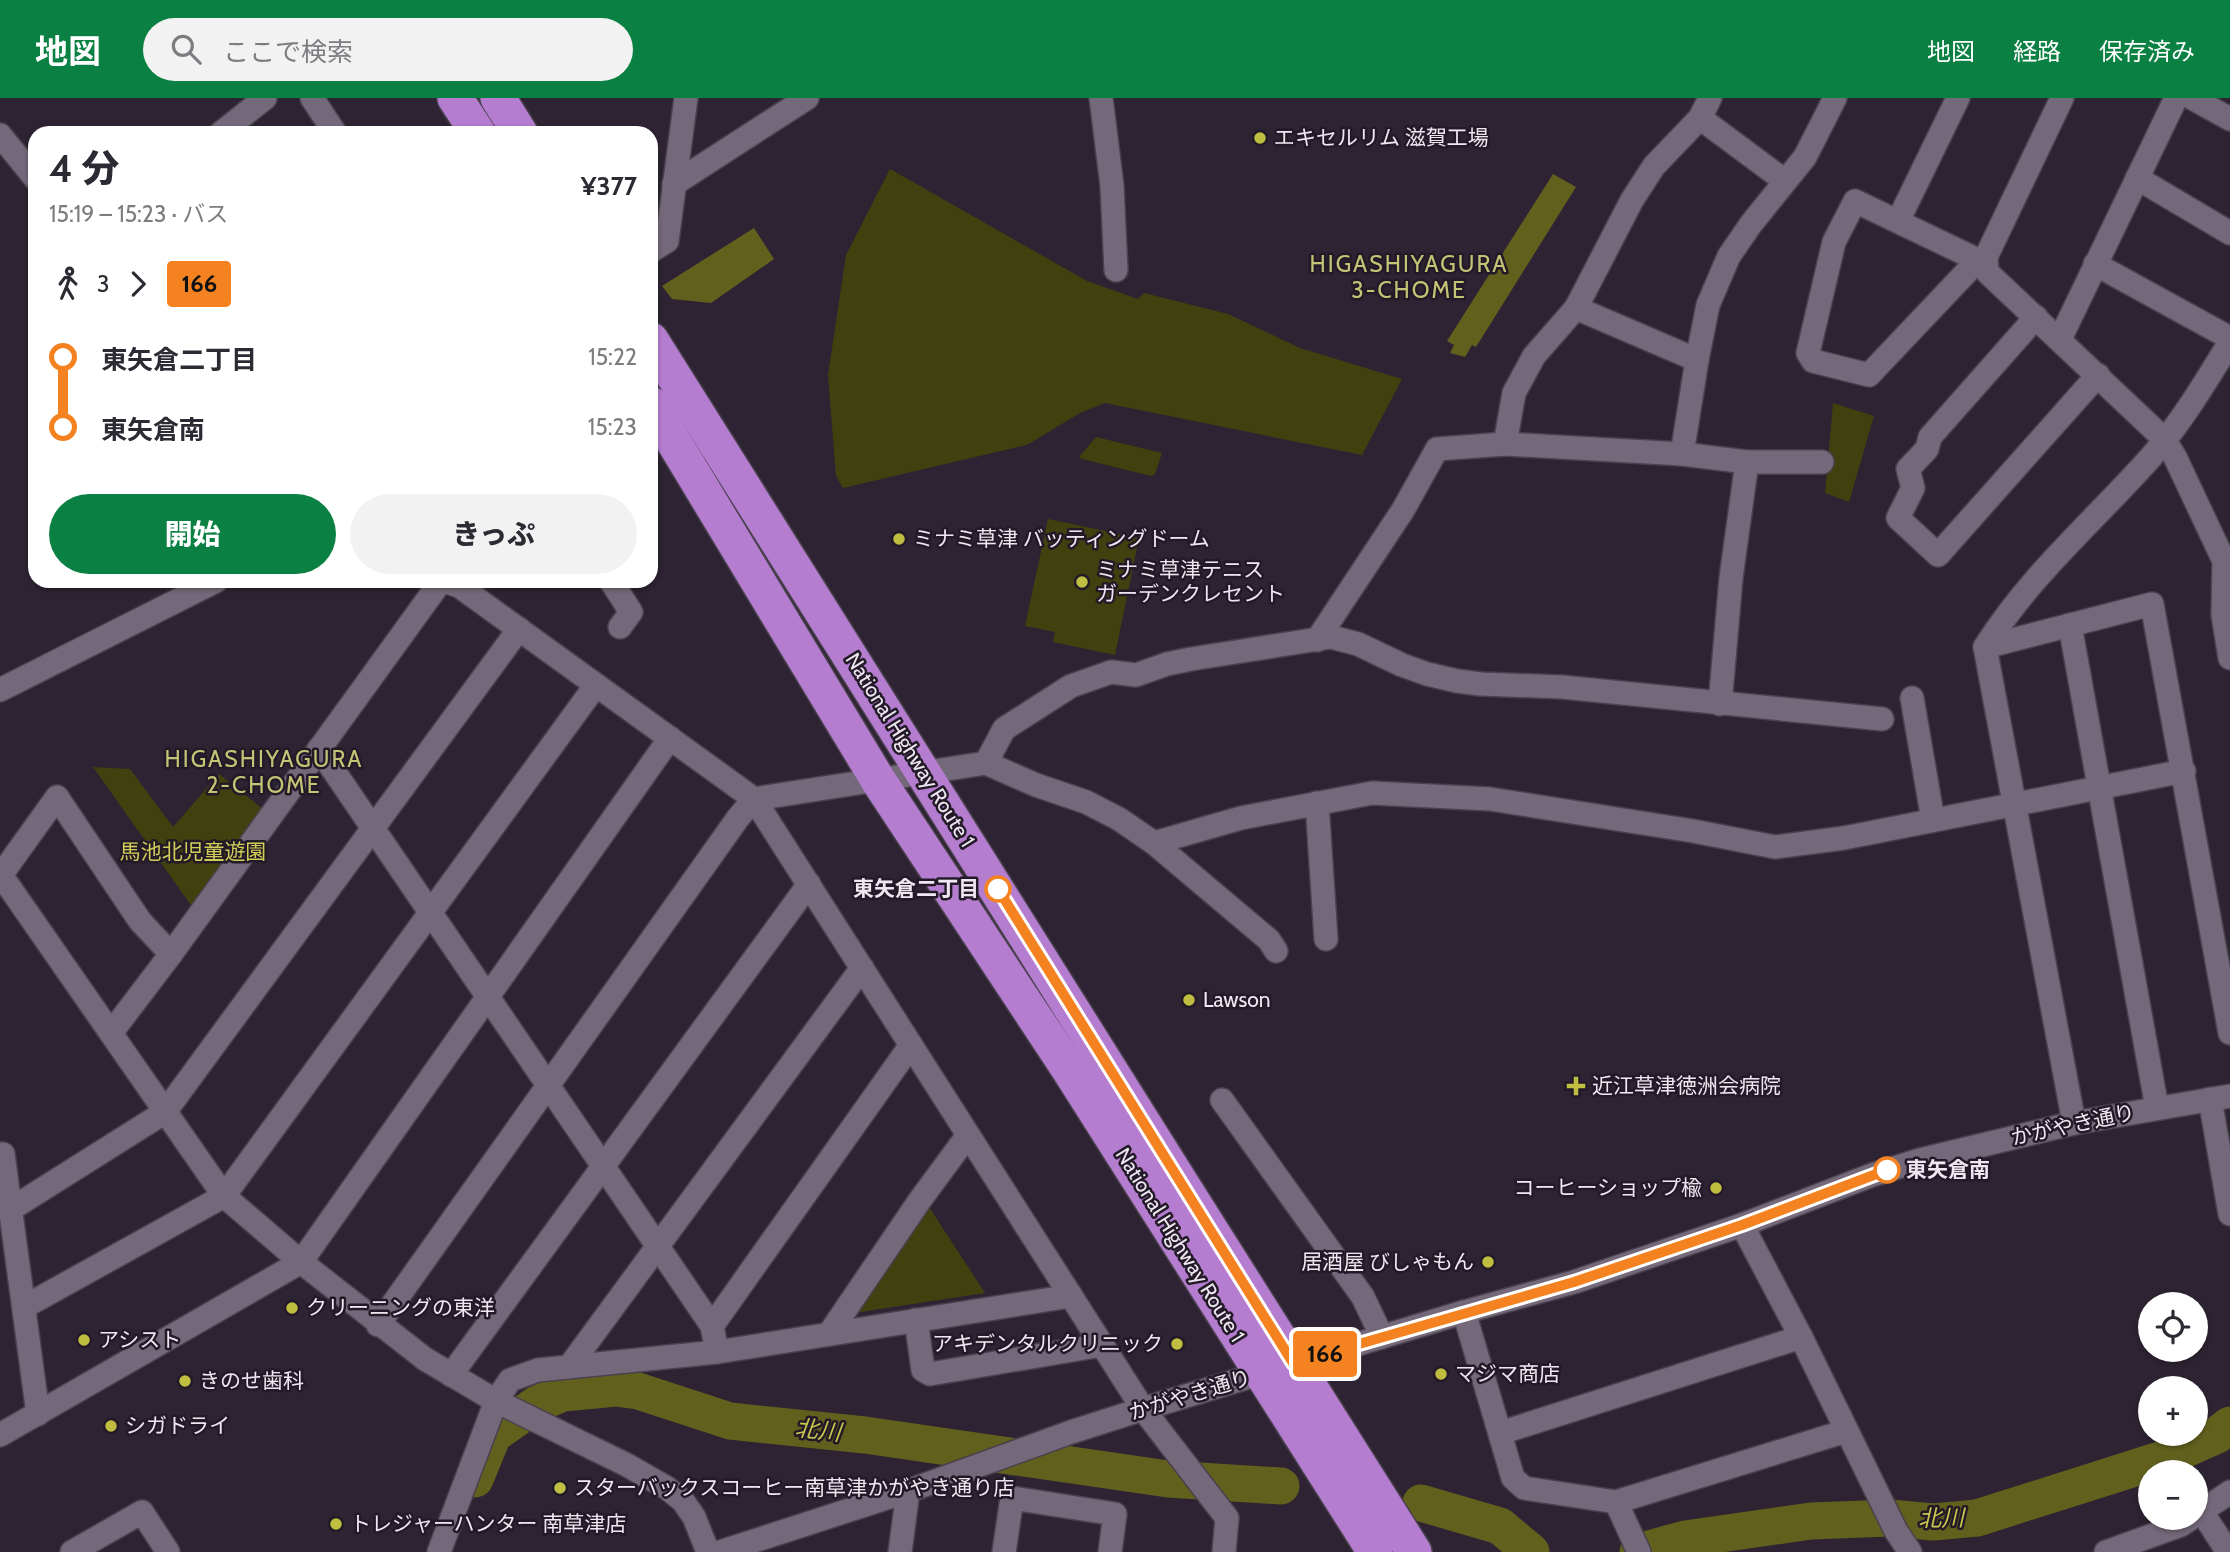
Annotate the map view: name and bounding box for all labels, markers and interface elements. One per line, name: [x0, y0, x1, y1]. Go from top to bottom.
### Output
search box: [143, 18, 633, 81]
icon: search: [167, 30, 205, 68]
text: 地図: [35, 31, 101, 71]
text: ここで検索: [223, 36, 353, 68]
text: 地図: [1927, 37, 1975, 66]
text: 経路: [2013, 37, 2061, 66]
text: 保存済み: [2099, 37, 2195, 66]
place label: エキセルリム 滋賀工場: [1274, 125, 1489, 150]
marker: エキセルリム 滋賀工場: [1252, 130, 1268, 146]
text: 4 分: [49, 145, 119, 192]
text: ¥377: [581, 170, 637, 202]
text: 15:19 – 15:23 · バス: [49, 200, 228, 228]
district label: HIGASHIYAGURA 3-CHOME: [1310, 250, 1508, 304]
icon: walk: [49, 265, 87, 303]
icon: forward: [119, 265, 157, 303]
text: 166: [181, 269, 217, 298]
text: 3: [97, 270, 109, 298]
text: 15:22: [588, 343, 637, 371]
text: 東矢倉二丁目: [101, 344, 257, 376]
text: 15:23: [588, 413, 637, 441]
text: 東矢倉南: [101, 414, 205, 446]
button: 開始: [49, 494, 336, 574]
button: きっぷ: [350, 494, 637, 574]
place label: ミナミ草津 バッティングドーム: [913, 526, 1210, 551]
marker: ミナミ草津 バッティングドーム: [891, 531, 907, 547]
place label: ミナミ草津テニス ガーデンクレセント: [1096, 557, 1285, 606]
marker: ミナミ草津テニス ガーデンクレセント: [1074, 574, 1090, 590]
street label: National Highway Route 1: [840, 648, 980, 851]
district label: HIGASHIYAGURA 2-CHOME: [165, 745, 363, 799]
park label: 馬池北児童遊園: [120, 839, 267, 864]
place label: 東矢倉二丁目: [853, 876, 979, 901]
marker: 東矢倉二丁目: [985, 876, 1011, 902]
place label: Lawson: [1203, 987, 1271, 1012]
marker: Lawson: [1181, 992, 1197, 1008]
place label: 近江草津徳洲会病院: [1592, 1073, 1781, 1098]
marker: 近江草津徳洲会病院: [1566, 1076, 1586, 1096]
street label: かがやき通り: [2009, 1099, 2137, 1150]
street label: National Highway Route 1: [1110, 1143, 1250, 1346]
marker: 東矢倉南: [1874, 1157, 1900, 1183]
place label: 東矢倉南: [1906, 1157, 1990, 1182]
place label: コーヒーショップ楡: [1513, 1175, 1702, 1200]
marker: コーヒーショップ楡: [1708, 1180, 1724, 1196]
place label: 居酒屋 びしゃもん: [1301, 1249, 1474, 1274]
marker: 居酒屋 びしゃもん: [1480, 1254, 1496, 1270]
map controls: [2138, 1292, 2208, 1530]
button: locate: [2138, 1292, 2208, 1362]
place label: クリーニングの東洋: [306, 1295, 495, 1320]
marker: クリーニングの東洋: [284, 1300, 300, 1316]
place label: アシスト: [98, 1327, 181, 1352]
place label: アキデンタルクリニック: [932, 1331, 1163, 1356]
line badge: 166: [1285, 1331, 1365, 1377]
marker: アシスト: [76, 1332, 92, 1348]
marker: アキデンタルクリニック: [1169, 1336, 1185, 1352]
text: 166: [1307, 1339, 1343, 1368]
place label: マジマ商店: [1455, 1361, 1560, 1386]
street label: かがやき通り: [1126, 1364, 1254, 1425]
marker: マジマ商店: [1433, 1366, 1449, 1382]
place label: きのせ歯科: [199, 1368, 304, 1393]
marker: きのせ歯科: [177, 1373, 193, 1389]
button: +: [2138, 1376, 2208, 1446]
place label: シガドライ: [125, 1413, 230, 1438]
water label: 北川: [794, 1414, 845, 1447]
marker: シガドライ: [103, 1418, 119, 1434]
button: −: [2138, 1460, 2208, 1530]
place label: スターバックスコーヒー南草津かがやき通り店: [574, 1475, 1014, 1500]
marker: スターバックスコーヒー南草津かがやき通り店: [552, 1480, 568, 1496]
water label: 北川: [1918, 1504, 1967, 1532]
place label: トレジャーハンター 南草津店: [350, 1511, 626, 1536]
marker: トレジャーハンター 南草津店: [328, 1516, 344, 1532]

